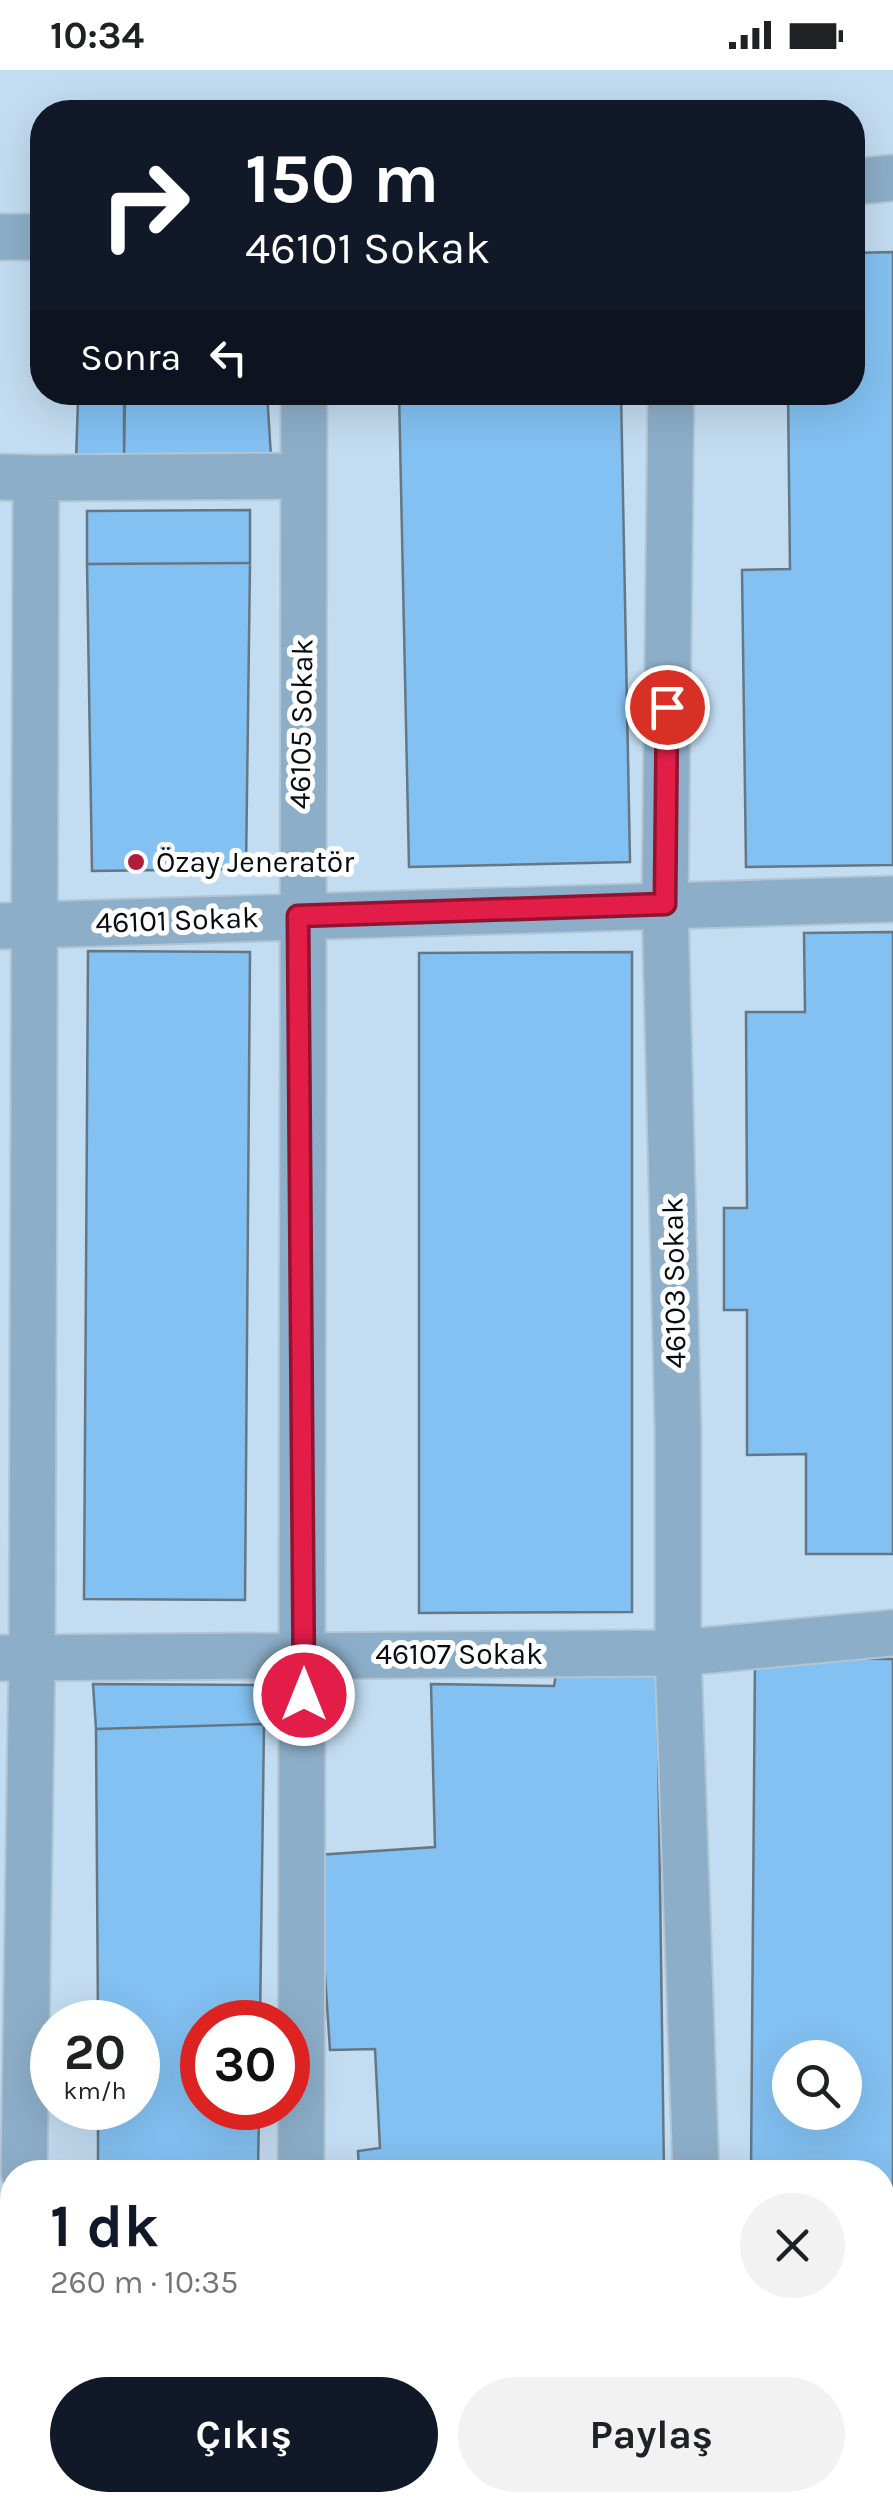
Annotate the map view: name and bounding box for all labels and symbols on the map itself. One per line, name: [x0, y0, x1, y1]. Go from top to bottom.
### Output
street label: 46105 Sokak: [282, 638, 320, 810]
pin: [625, 665, 710, 750]
place label: Özay Jeneratör: [156, 844, 354, 880]
marker: Özay Jeneratör: [125, 851, 147, 873]
street label: 46101 Sokak: [95, 899, 259, 941]
street label: 46103 Sokak: [655, 1197, 693, 1369]
street label: 46107 Sokak: [375, 1636, 543, 1672]
position arrow: [252, 1643, 356, 1747]
speed limit sign: 30: [180, 2000, 310, 2130]

